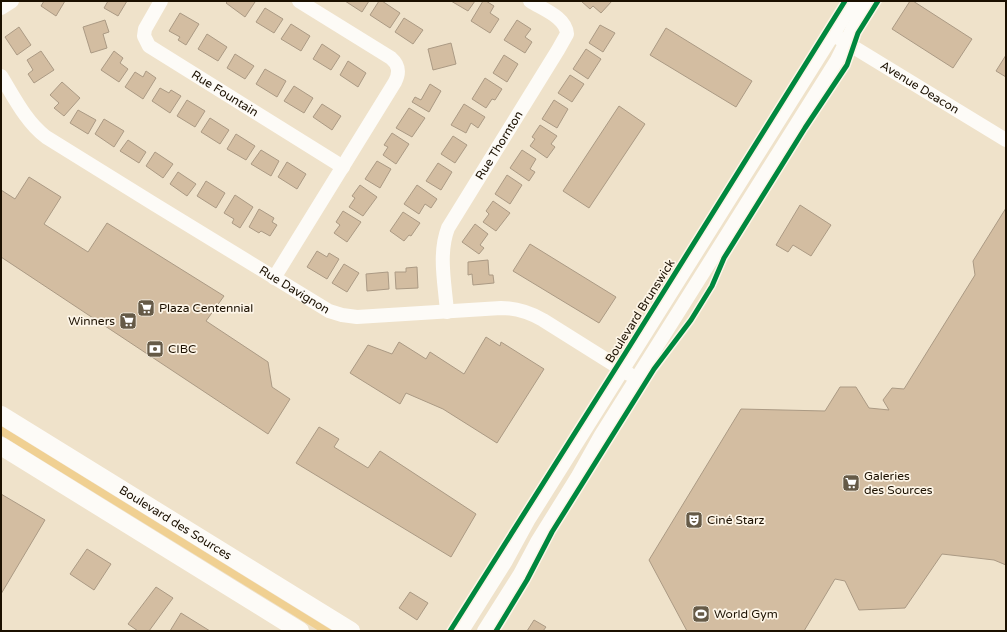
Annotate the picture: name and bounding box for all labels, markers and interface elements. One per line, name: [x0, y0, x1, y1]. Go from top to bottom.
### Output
street label: Avenue Deacon: [878, 58, 962, 117]
street label: Rue Fountain: [189, 67, 261, 119]
street label: Rue Thornton: [473, 108, 526, 182]
street label: Boulevard Brunswick: [602, 256, 678, 365]
street label: Rue Davignon: [257, 263, 332, 317]
supermarket icon: Plaza Centennial: [136, 298, 156, 318]
place label: Plaza Centennial: [159, 301, 253, 315]
supermarket icon: Winners: [118, 311, 138, 331]
place label: Winners: [68, 314, 115, 328]
bank icon: CIBC: [145, 339, 165, 359]
place label: CIBC: [168, 342, 196, 356]
place label: Galeries des Sources: [864, 469, 933, 497]
supermarket icon: Galeries des Sources: [841, 473, 861, 493]
street label: Boulevard des Sources: [117, 483, 234, 563]
theatre icon: Ciné Starz: [684, 510, 704, 530]
place label: Ciné Starz: [707, 513, 765, 527]
sports icon: World Gym: [691, 604, 711, 624]
place label: World Gym: [714, 607, 778, 621]

